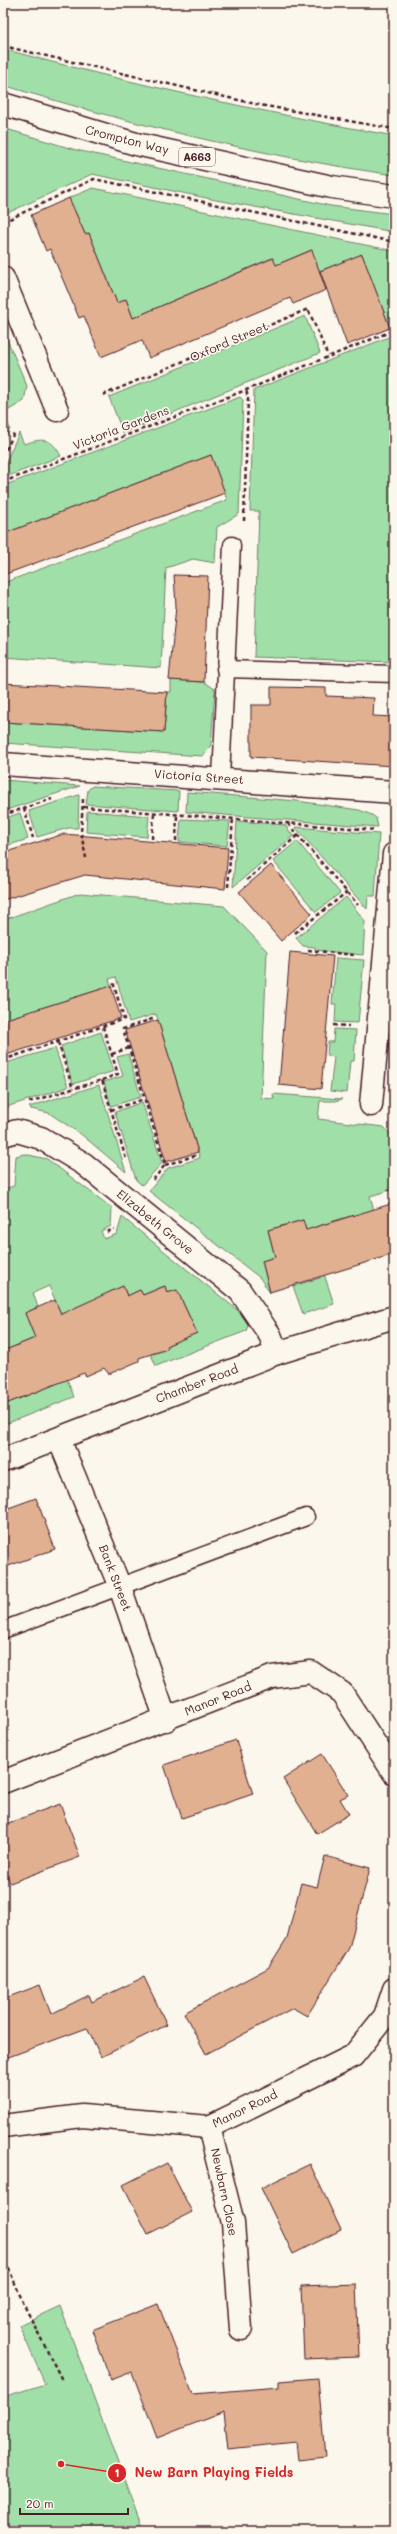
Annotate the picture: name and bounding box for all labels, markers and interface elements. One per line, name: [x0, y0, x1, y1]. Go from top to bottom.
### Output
street label: Crompton Way: [84, 121, 171, 157]
road number: A663: [179, 148, 215, 166]
street label: Oxford Street: [187, 317, 270, 365]
street label: Victoria Gardens: [70, 401, 171, 453]
street label: Victoria Street: [154, 765, 245, 787]
street label: Elizabeth Grove: [114, 1185, 197, 1257]
street label: Chamber Road: [153, 1360, 241, 1406]
street label: Bank Street: [96, 1542, 136, 1613]
street label: Manor Road: [182, 1677, 254, 1719]
street label: Manor Road: [209, 2085, 280, 2131]
street label: Newbarn Close: [208, 2147, 242, 2237]
callout: New Barn Playing Fields: [107, 2460, 301, 2485]
text: New Barn Playing Fields: [135, 2463, 293, 2481]
text: 1: [114, 2464, 120, 2480]
scale bar: [20, 2490, 128, 2516]
text: 20 m: [26, 2495, 54, 2511]

